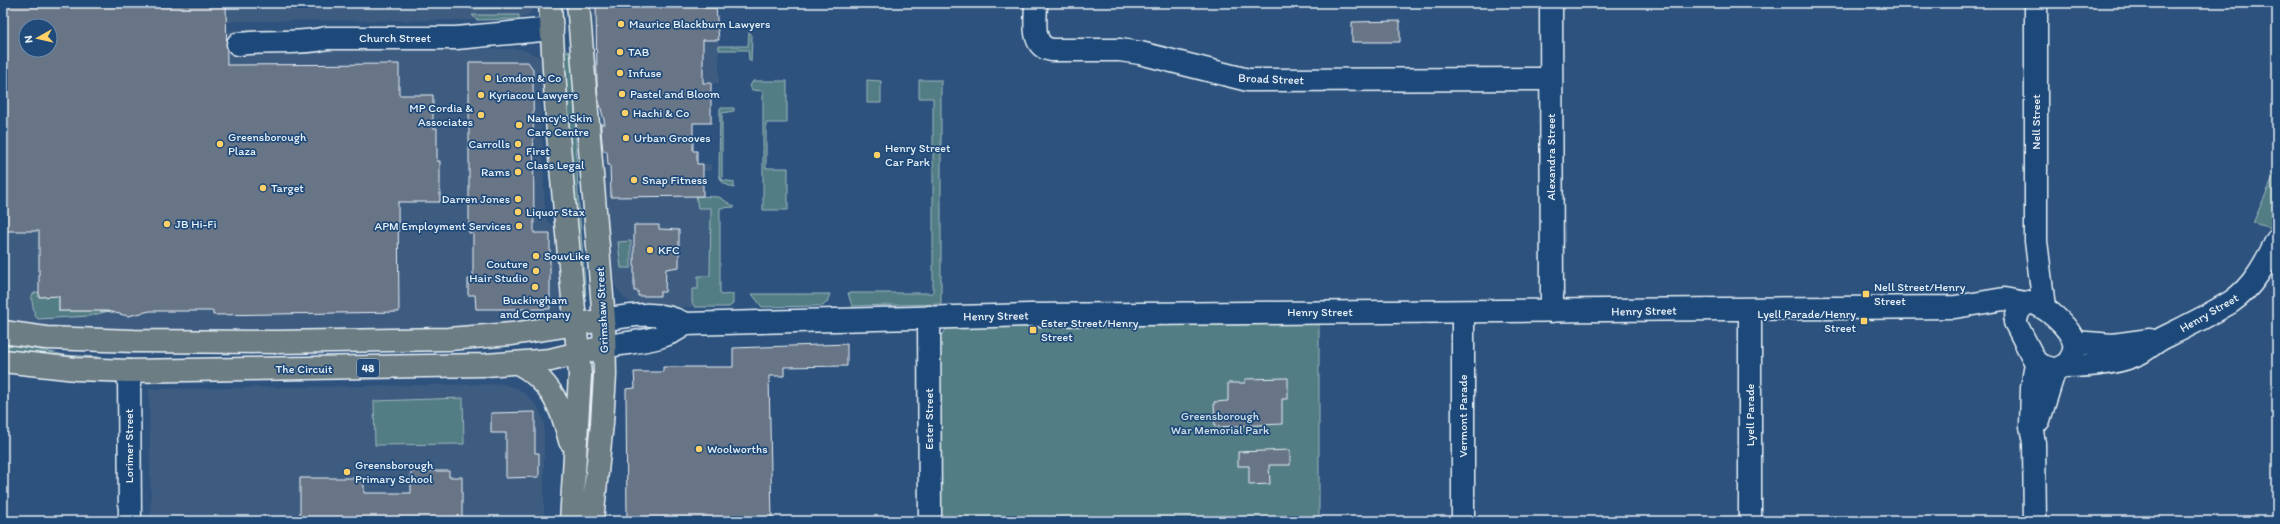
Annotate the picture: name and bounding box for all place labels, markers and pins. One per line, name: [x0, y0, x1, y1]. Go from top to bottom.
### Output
place label: Maurice Blackburn Lawyers: [629, 17, 770, 31]
marker: Maurice Blackburn Lawyers: [616, 19, 626, 29]
place label: TAB: [628, 45, 650, 59]
marker: TAB: [615, 47, 625, 57]
place label: Infuse: [628, 66, 662, 80]
marker: Infuse: [615, 68, 625, 78]
place label: London & Co: [496, 71, 561, 85]
marker: London & Co: [483, 73, 493, 83]
place label: Pastel and Bloom: [630, 87, 720, 101]
place label: Kyriacou Lawyers: [489, 88, 578, 102]
marker: Pastel and Bloom: [617, 89, 627, 99]
marker: Kyriacou Lawyers: [476, 90, 486, 100]
place label: MP Cordia & Associates: [409, 101, 473, 129]
place label: Hachi & Co: [633, 106, 689, 120]
marker: Hachi & Co: [620, 108, 630, 118]
marker: MP Cordia & Associates: [476, 110, 486, 120]
place label: Nancy's Skin Care Centre: [527, 111, 592, 139]
marker: Nancy's Skin Care Centre: [514, 120, 524, 130]
place label: Greensborough Plaza: [228, 130, 307, 158]
place label: Urban Grooves: [634, 131, 711, 145]
marker: Urban Grooves: [621, 133, 631, 143]
place label: Carrolls: [469, 137, 510, 151]
marker: Greensborough Plaza: [215, 139, 225, 149]
marker: Carrolls: [513, 139, 523, 149]
place label: Henry Street Car Park: [885, 141, 951, 169]
place label: First Class Legal: [526, 144, 585, 172]
marker: Henry Street Car Park: [872, 150, 882, 160]
marker: First Class Legal: [513, 153, 523, 163]
place label: Rams: [481, 165, 510, 179]
marker: Rams: [513, 167, 523, 177]
place label: Snap Fitness: [642, 173, 708, 187]
marker: Snap Fitness: [629, 175, 639, 185]
place label: Target: [271, 181, 304, 195]
marker: Target: [258, 183, 268, 193]
place label: Darren Jones: [441, 192, 510, 206]
marker: Darren Jones: [513, 194, 523, 204]
place label: Liquor Stax: [526, 205, 585, 219]
marker: Liquor Stax: [513, 207, 523, 217]
place label: JB Hi-Fi: [175, 217, 217, 231]
marker: JB Hi-Fi: [162, 219, 172, 229]
place label: APM Employment Services: [374, 219, 511, 233]
marker: APM Employment Services: [514, 221, 524, 231]
place label: KFC: [658, 243, 680, 257]
marker: KFC: [645, 245, 655, 255]
place label: SouvLike: [544, 249, 590, 263]
marker: SouvLike: [531, 251, 541, 261]
place label: Couture Hair Studio: [469, 257, 528, 285]
marker: Couture Hair Studio: [531, 266, 541, 276]
place label: Nell Street/Henry Street: [1874, 280, 1966, 308]
marker: Buckingham and Company: [530, 282, 540, 292]
marker: Nell Street/Henry Street: [1861, 289, 1871, 299]
place label: Buckingham and Company: [500, 293, 571, 321]
place label: Lyell Parade/Henry Street: [1757, 307, 1856, 335]
place label: Ester Street/Henry Street: [1041, 316, 1139, 344]
marker: Lyell Parade/Henry Street: [1859, 316, 1869, 326]
marker: Ester Street/Henry Street: [1028, 325, 1038, 335]
place label: Woolworths: [707, 442, 768, 456]
marker: Woolworths: [694, 444, 704, 454]
place label: Greensborough Primary School: [355, 458, 434, 486]
marker: Greensborough Primary School: [342, 467, 352, 477]

